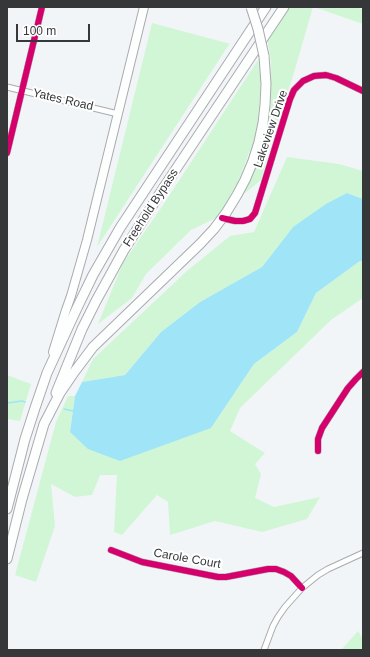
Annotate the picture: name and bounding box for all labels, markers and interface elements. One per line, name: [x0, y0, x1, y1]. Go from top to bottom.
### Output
scale bar: [18, 16, 92, 42]
text: 100 m: [23, 24, 56, 38]
street label: Yates Road: [31, 86, 95, 114]
street label: Lakeview Drive: [251, 88, 291, 170]
street label: Freehold Bypass: [120, 166, 182, 250]
street label: Carole Court: [152, 546, 222, 572]

